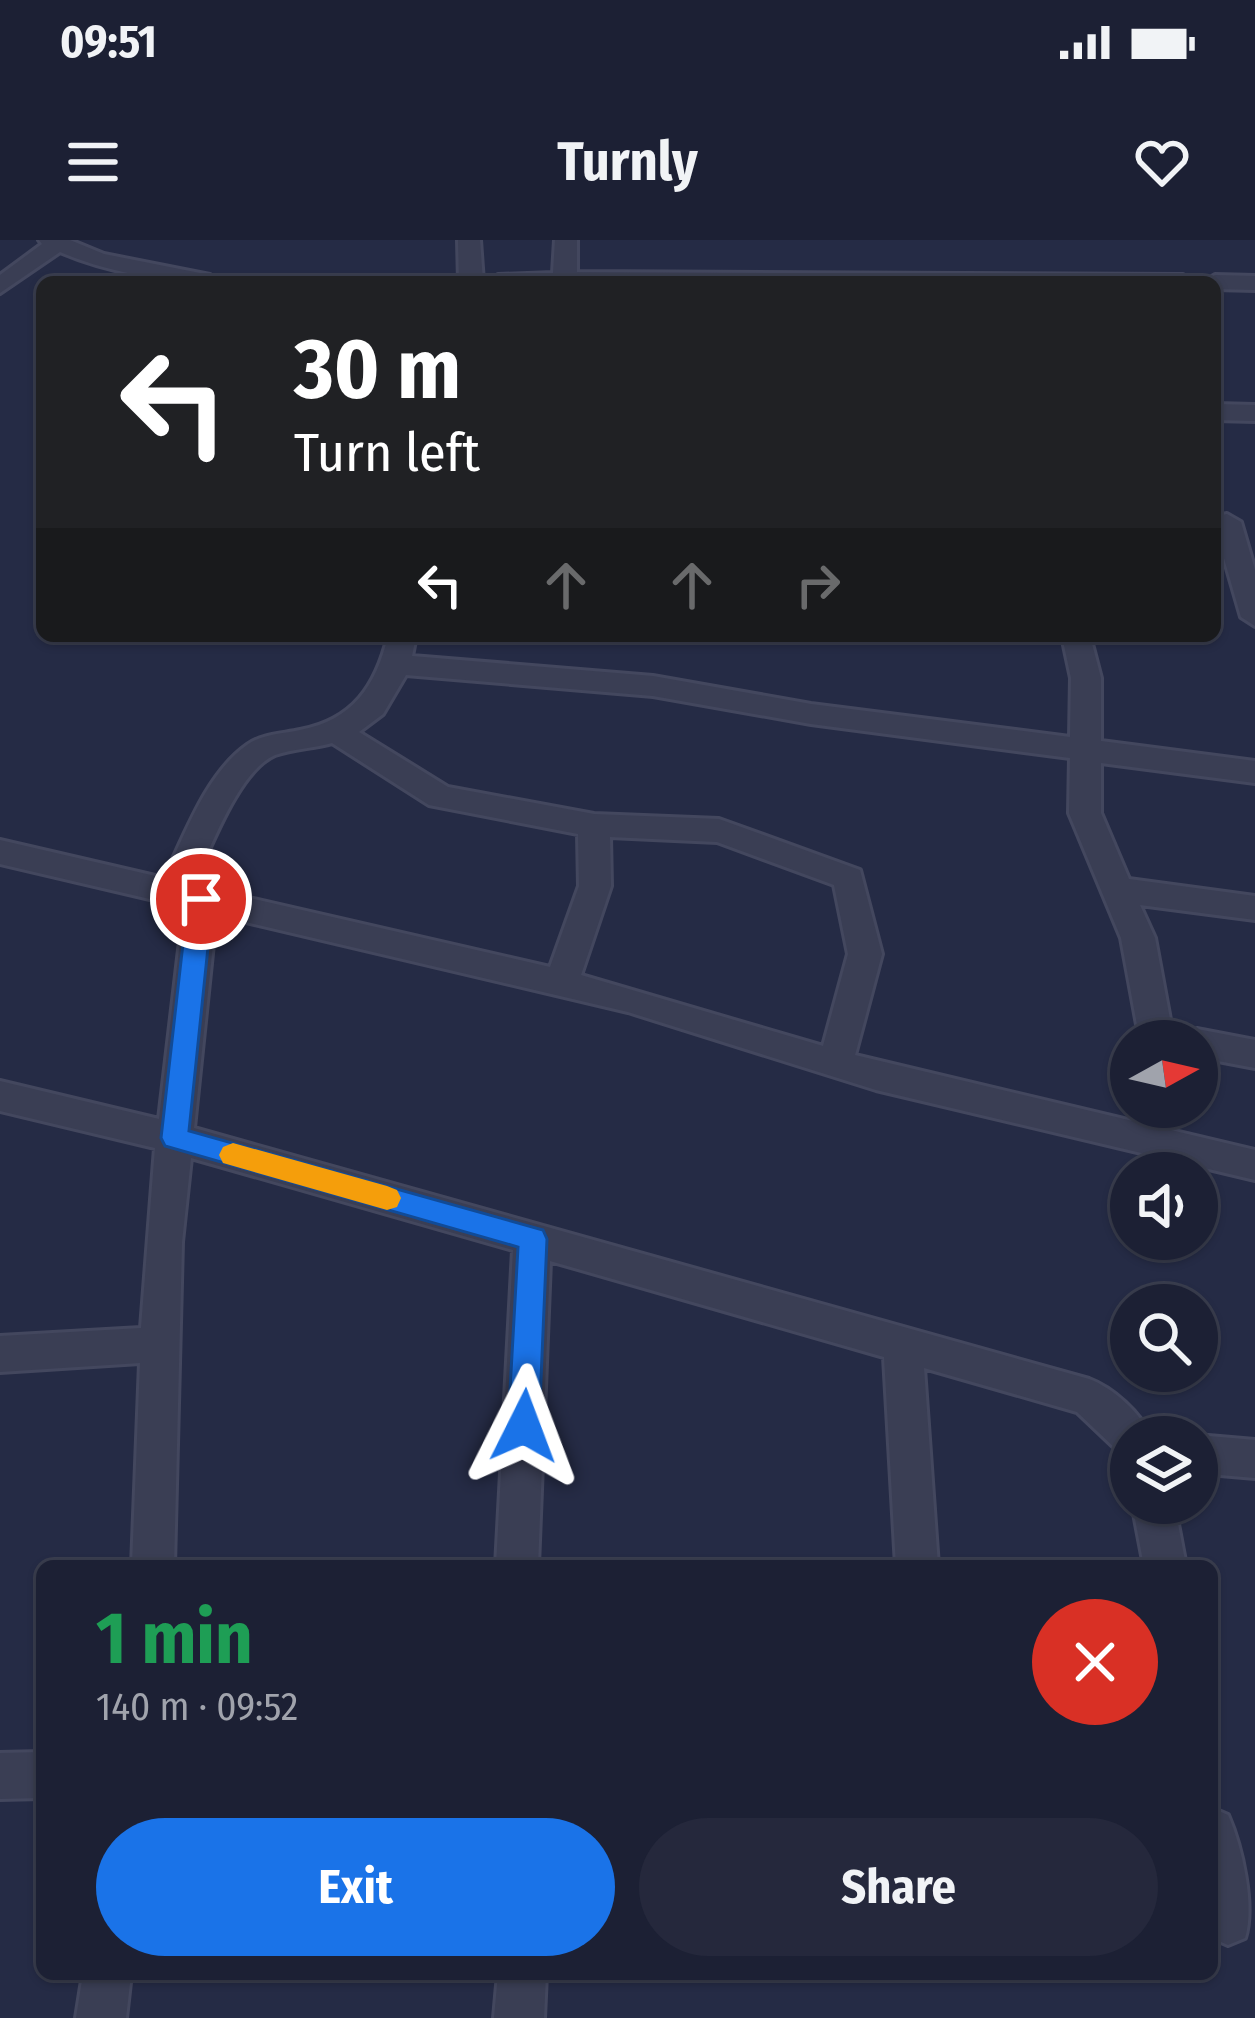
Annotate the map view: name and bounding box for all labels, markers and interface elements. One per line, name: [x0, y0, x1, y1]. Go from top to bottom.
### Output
text: 09:51: [60, 15, 157, 69]
icon: menu: [60, 129, 126, 195]
icon: heart: [1129, 129, 1195, 195]
text: Turnly: [557, 130, 698, 194]
text: 30 m: [294, 319, 461, 420]
icon: left: [96, 324, 252, 480]
text: Turn left: [294, 421, 480, 485]
icon: left: [407, 552, 473, 618]
icon: ahead: [533, 552, 599, 618]
icon: ahead: [659, 552, 725, 618]
icon: right: [785, 552, 851, 618]
pin: [150, 848, 252, 950]
icon: arrive: [168, 866, 234, 932]
north arrow: [1110, 1020, 1218, 1128]
map controls: [1110, 1020, 1218, 1524]
button: sound: [1110, 1152, 1218, 1260]
button: search: [1110, 1284, 1218, 1392]
position arrow: [461, 1363, 587, 1489]
button: layers: [1110, 1416, 1218, 1524]
text: 1 min: [96, 1596, 253, 1682]
button: close: [1032, 1599, 1158, 1725]
text: 140 m · 09:52: [96, 1684, 298, 1730]
button: Exit: [96, 1818, 615, 1956]
button: Share: [639, 1818, 1158, 1956]

